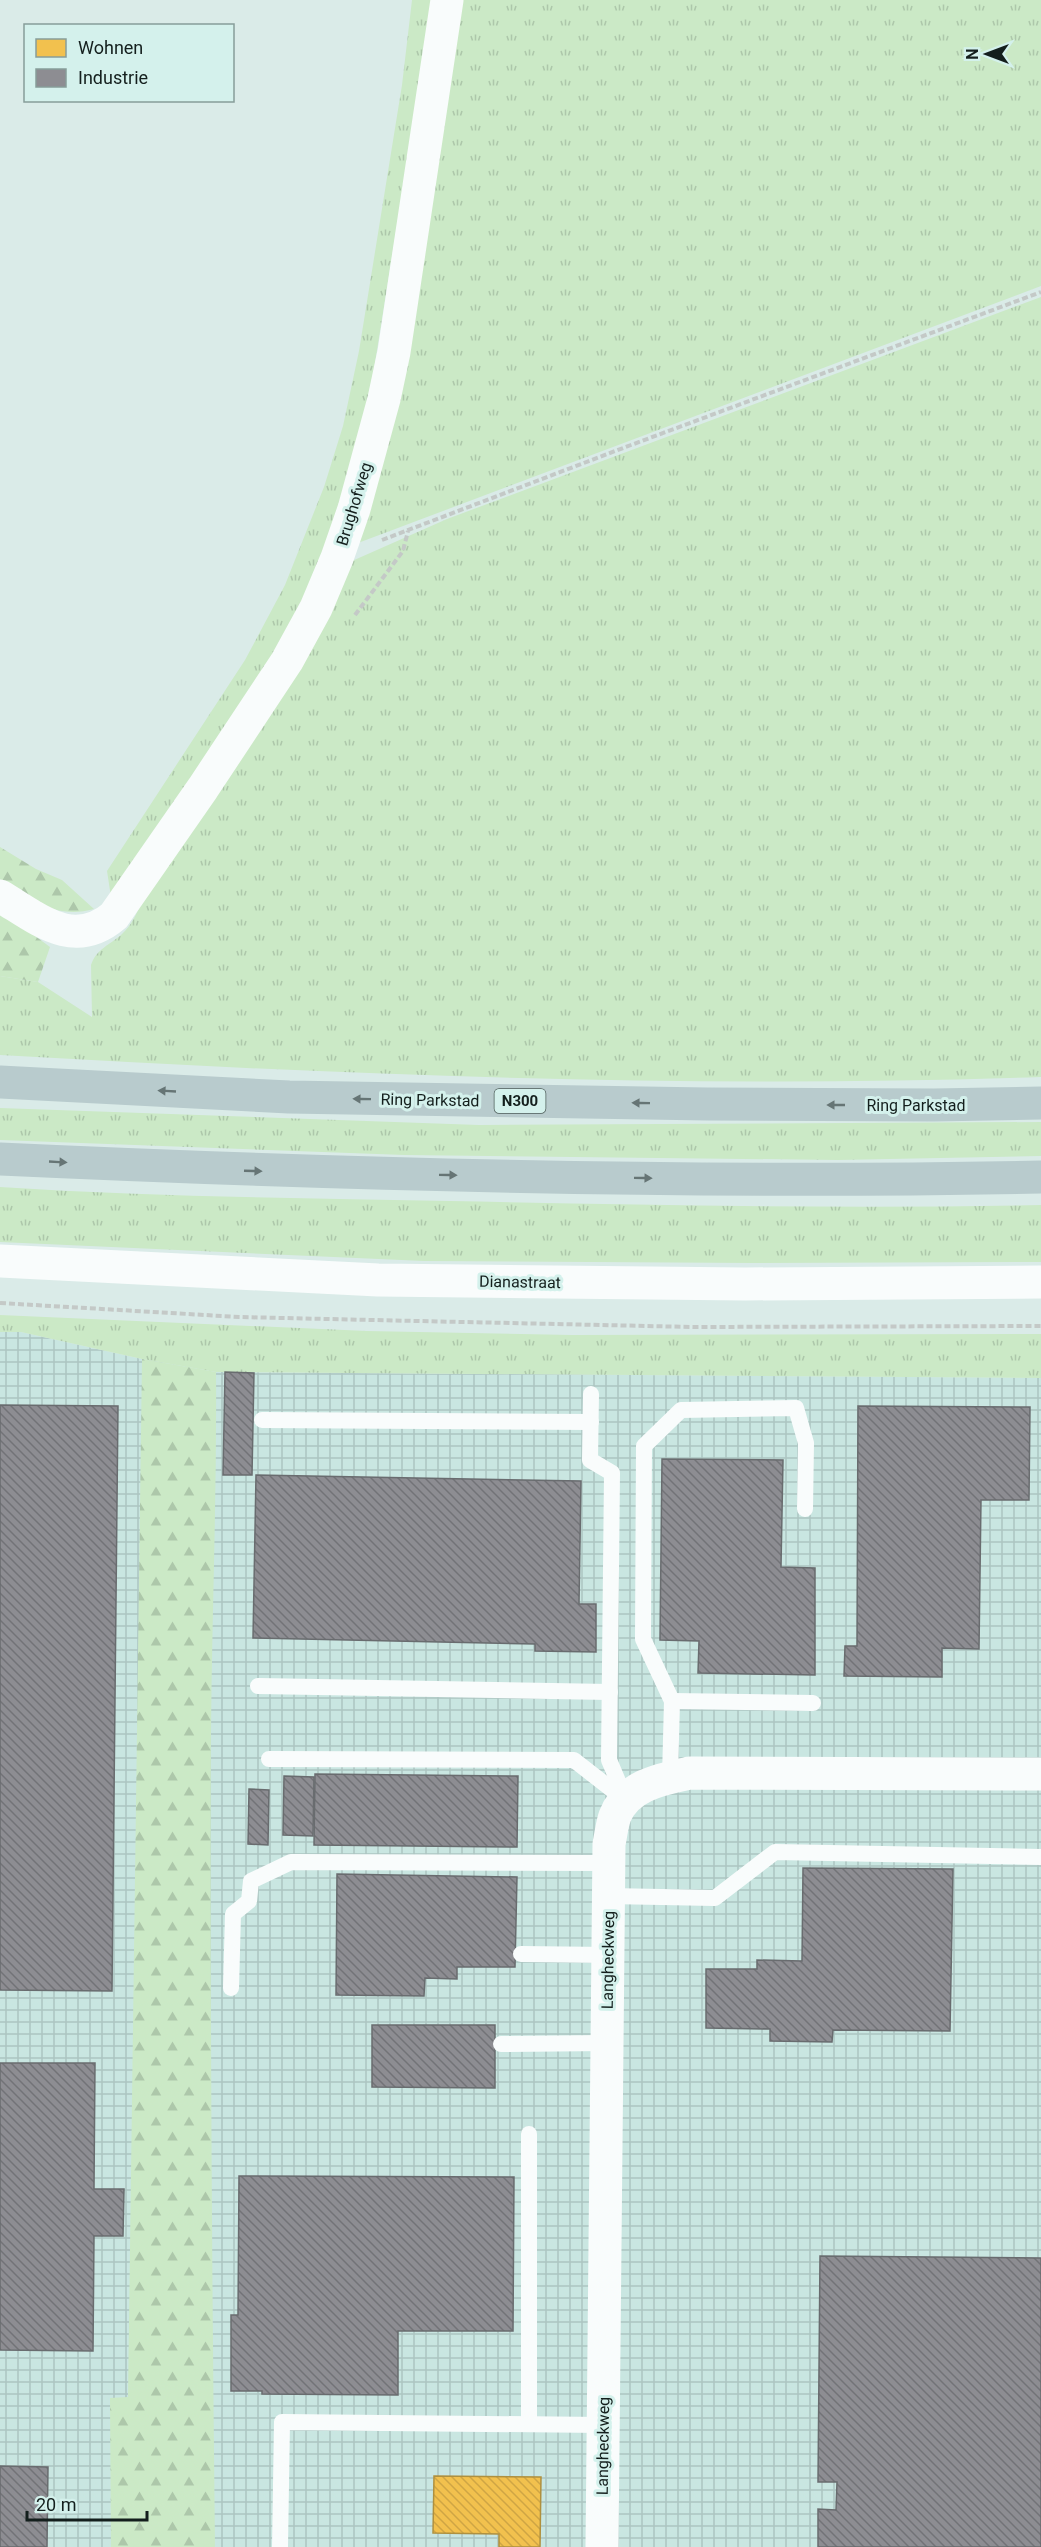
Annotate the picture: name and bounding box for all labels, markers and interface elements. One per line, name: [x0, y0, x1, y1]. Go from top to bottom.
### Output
legend: [24, 24, 234, 102]
north arrow: [957, 24, 1017, 84]
text: Wohnen: [78, 37, 143, 58]
text: N: [963, 48, 982, 60]
text: Industrie: [78, 67, 148, 88]
street label: Brughofweg: [332, 460, 376, 548]
one-way arrow: [157, 1086, 176, 1096]
road number: N300: [494, 1089, 546, 1113]
street label: Ring Parkstad: [380, 1090, 480, 1110]
one-way arrow: [352, 1094, 371, 1103]
street label: Ring Parkstad: [867, 1096, 966, 1115]
one-way arrow: [631, 1098, 650, 1108]
one-way arrow: [826, 1100, 845, 1110]
one-way arrow: [49, 1157, 68, 1167]
one-way arrow: [244, 1166, 263, 1175]
one-way arrow: [439, 1170, 458, 1180]
one-way arrow: [634, 1173, 653, 1183]
street label: Dianastraat: [479, 1272, 561, 1292]
street label: Langheckweg: [598, 1911, 618, 2009]
street label: Langheckweg: [593, 2397, 613, 2495]
scale bar: [27, 2484, 147, 2522]
text: 20 m: [36, 2494, 76, 2515]

